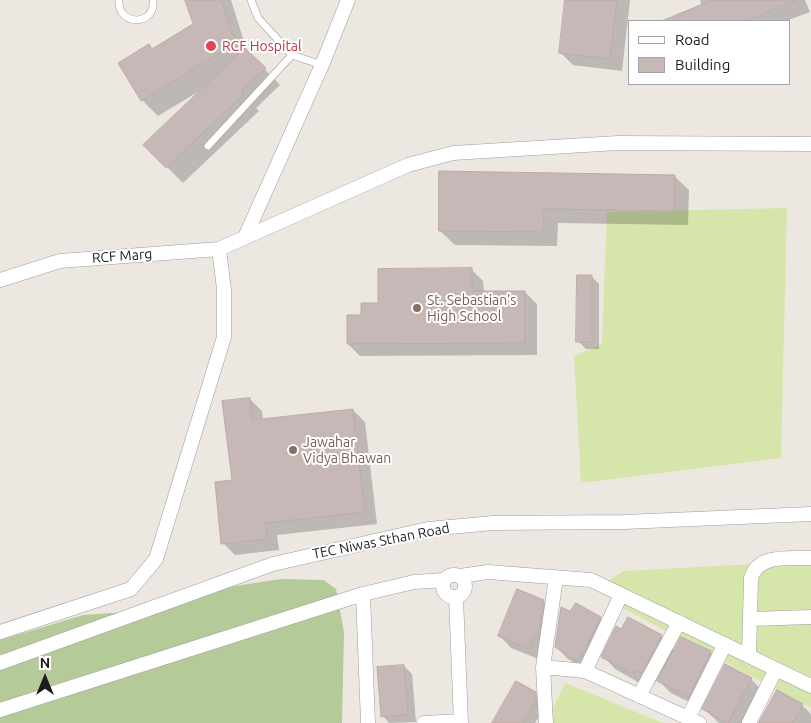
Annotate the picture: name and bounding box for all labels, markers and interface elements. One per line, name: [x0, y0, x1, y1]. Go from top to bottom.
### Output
legend: [628, 20, 791, 85]
text: Road: [675, 31, 710, 48]
place label: RCF Hospital: [222, 38, 302, 54]
marker: RCF Hospital: [204, 39, 218, 53]
text: Building: [675, 56, 730, 73]
street label: RCF Marg: [91, 246, 153, 266]
place label: St. Sebastian's High School: [427, 292, 516, 324]
marker: St. Sebastian's High School: [411, 302, 423, 314]
place label: Jawahar Vidya Bhawan: [303, 434, 391, 467]
marker: Jawahar Vidya Bhawan: [287, 444, 299, 456]
street label: TEC Niwas Sthan Road: [311, 519, 451, 563]
north arrow: [20, 653, 70, 703]
text: N: [40, 655, 50, 671]

